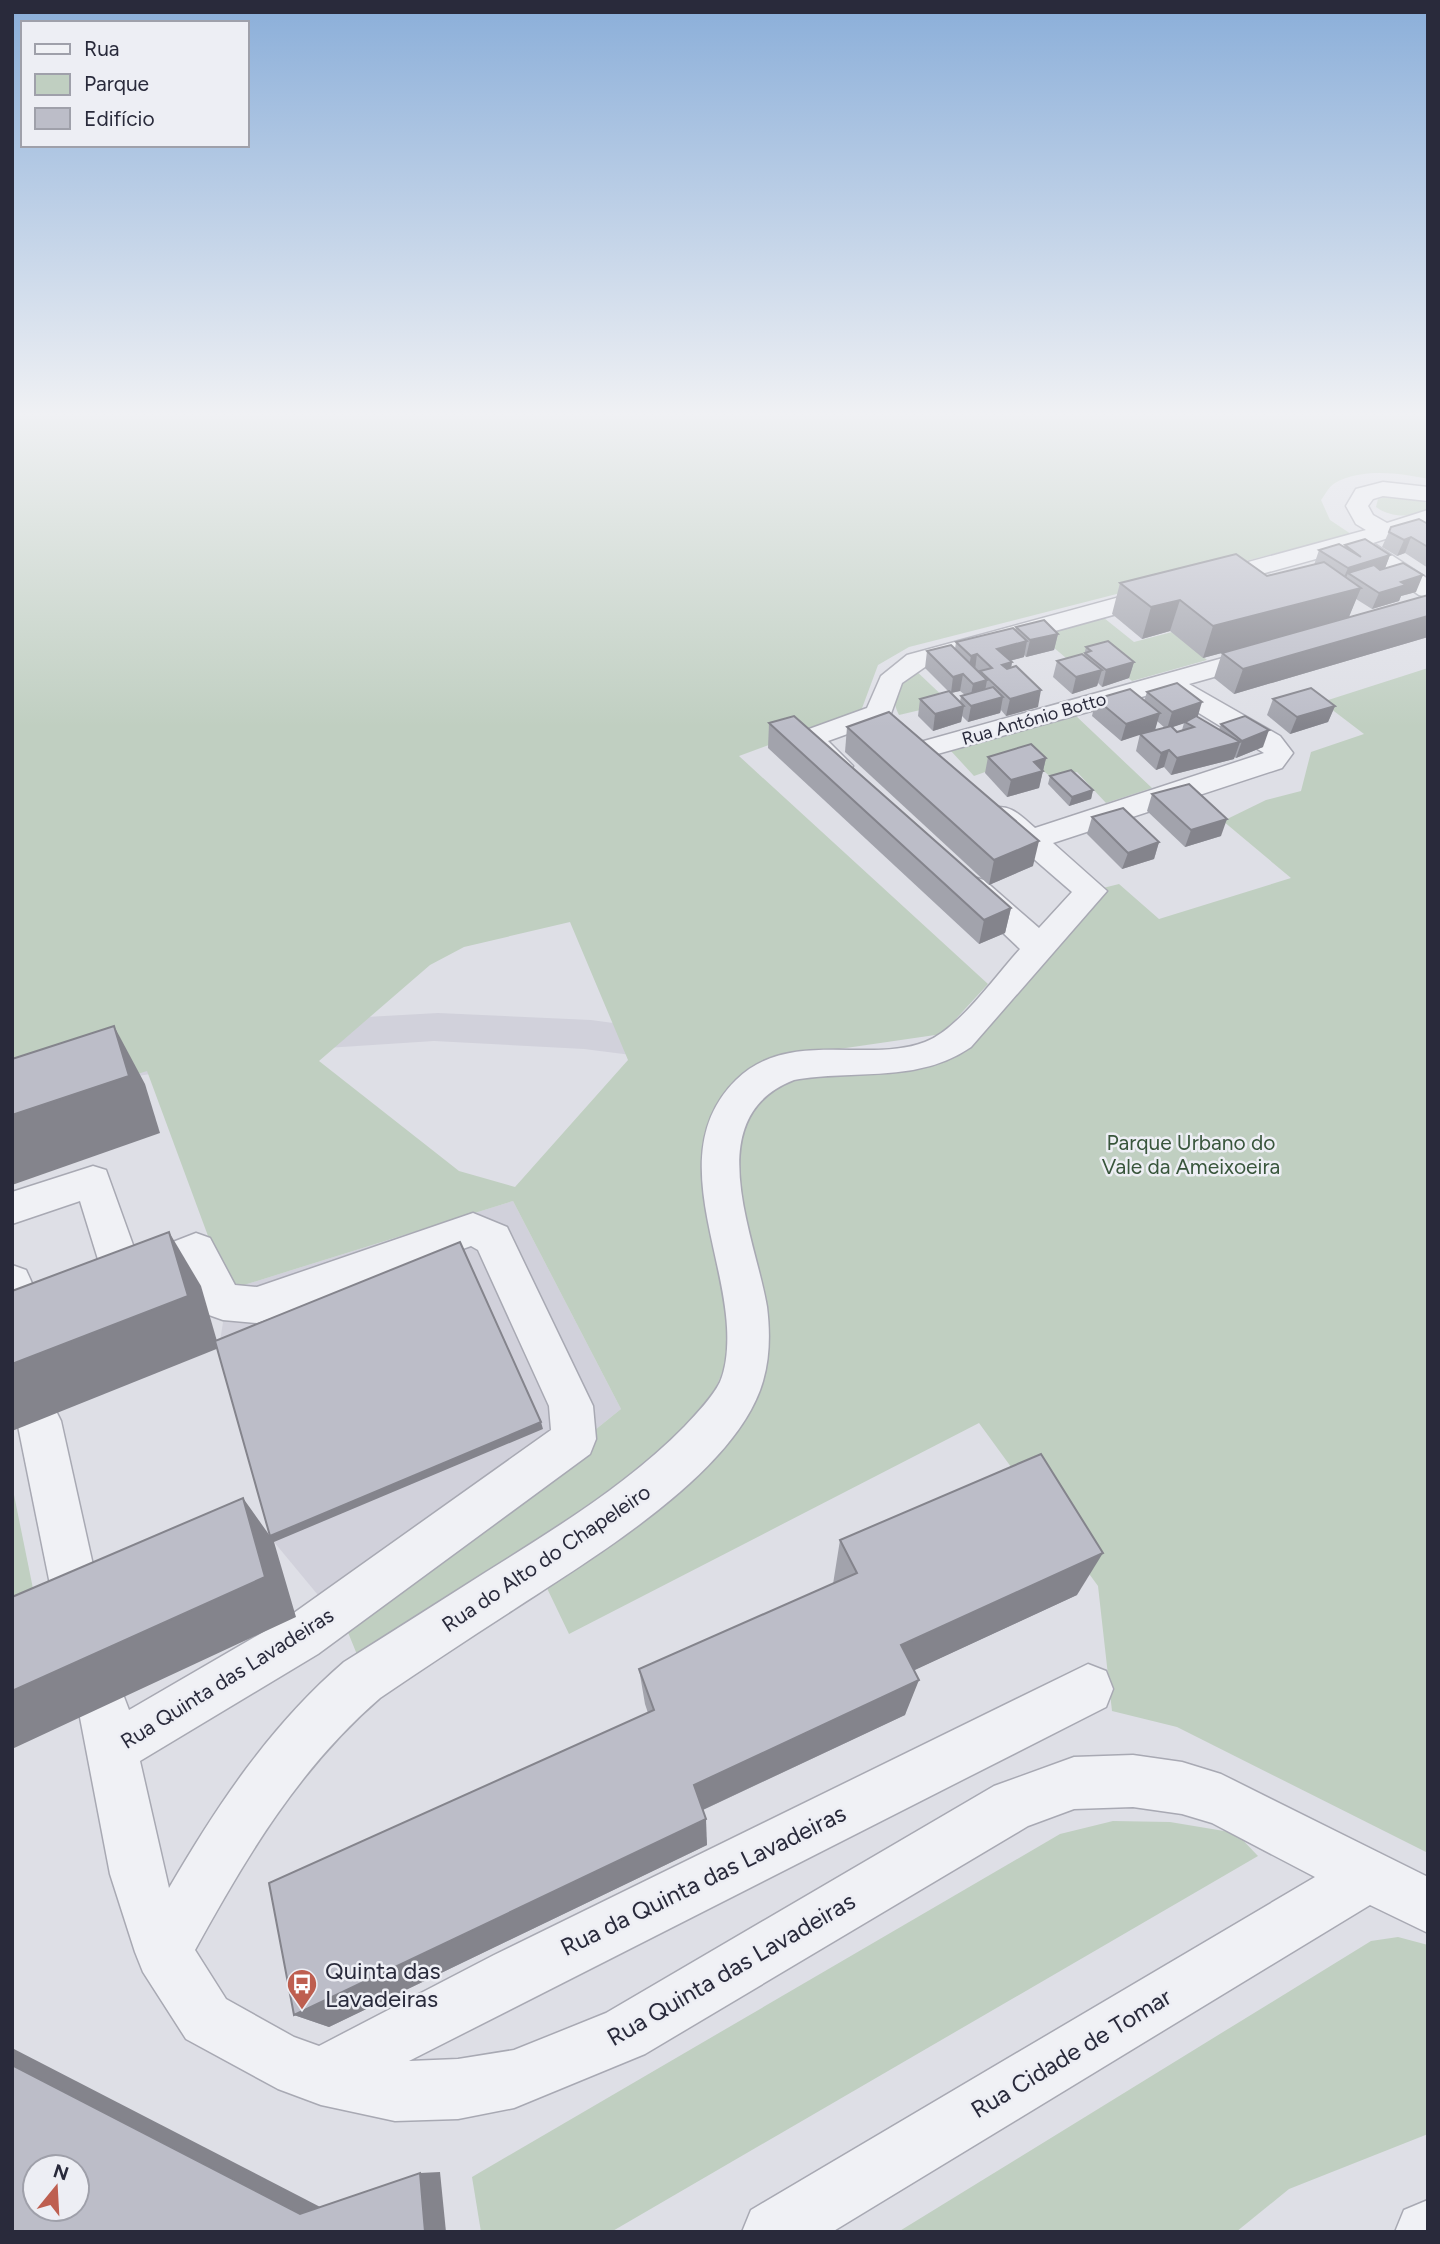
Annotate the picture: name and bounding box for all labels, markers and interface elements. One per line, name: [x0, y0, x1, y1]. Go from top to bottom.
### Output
legend: [21, 21, 248, 147]
text: Rua: [84, 36, 120, 61]
text: Parque: [84, 71, 149, 96]
text: Edifício: [84, 106, 155, 131]
street label: Rua António Botto: [959, 688, 1109, 750]
park label: Parque Urbano do Vale da Ameixoeira: [1102, 1130, 1280, 1179]
street label: Rua do Alto do Chapeleiro: [437, 1479, 655, 1637]
street label: Rua Quinta das Lavadeiras: [116, 1602, 338, 1754]
street label: Rua da Quinta das Lavadeiras: [556, 1798, 850, 1962]
street label: Rua Quinta das Lavadeiras: [602, 1886, 860, 2052]
place label: Quinta das Lavadeiras: [325, 1956, 441, 2013]
bus stop icon: Quinta das Lavadeiras: [285, 1967, 319, 2011]
street label: Rua Cidade de Tomar: [966, 1982, 1176, 2124]
north arrow: [21, 2153, 91, 2223]
text: N: [51, 2159, 72, 2186]

